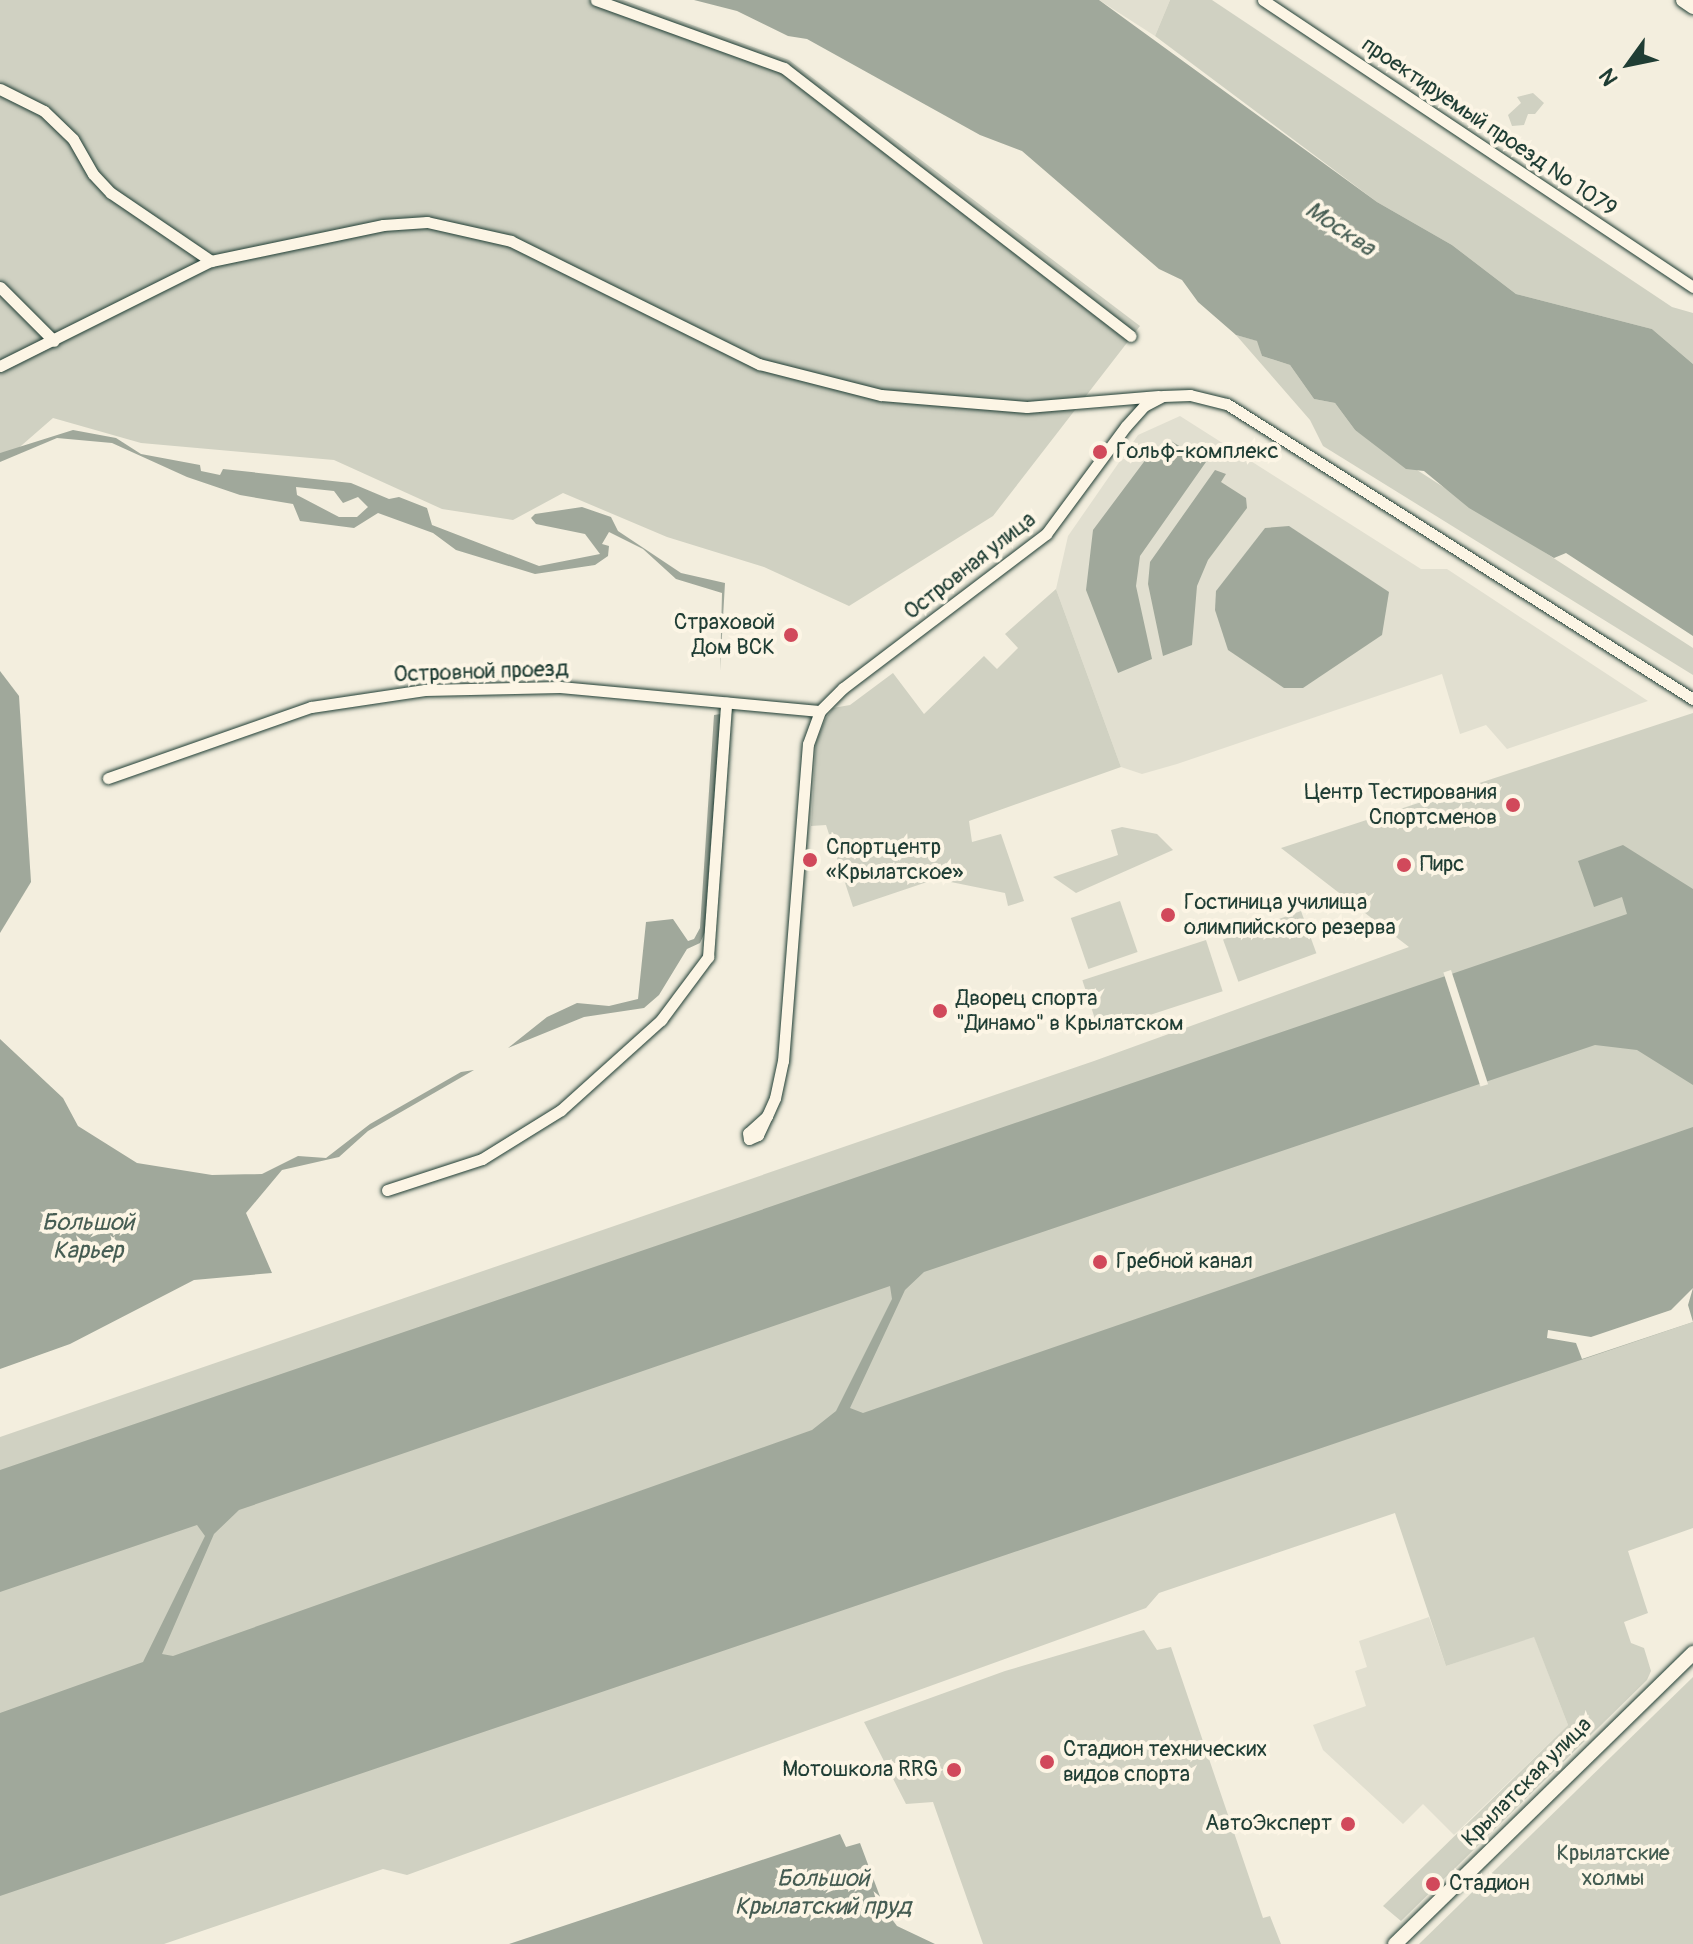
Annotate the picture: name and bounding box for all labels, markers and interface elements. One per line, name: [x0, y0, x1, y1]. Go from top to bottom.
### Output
north arrow: [1589, 24, 1669, 104]
street label: проектируемый проезд № 1079: [1356, 32, 1622, 222]
text: N: [1593, 63, 1625, 91]
water label: Москва: [1300, 195, 1380, 263]
place label: Гольф-комплекс: [1116, 439, 1279, 465]
marker: Гольф-комплекс: [1091, 443, 1109, 461]
street label: Островная улица: [899, 506, 1041, 626]
place label: Страховой Дом ВСК: [674, 609, 775, 660]
marker: Страховой Дом ВСК: [782, 626, 800, 644]
street label: Островной проезд: [393, 656, 569, 688]
place label: Центр Тестирования Спортсменов: [1304, 779, 1497, 830]
marker: Центр Тестирования Спортсменов: [1504, 796, 1522, 814]
place label: Спортцентр «Крылатское»: [826, 834, 963, 886]
marker: Спортцентр «Крылатское»: [801, 851, 819, 869]
place label: Пирс: [1420, 852, 1465, 878]
marker: Пирс: [1395, 856, 1413, 874]
place label: Гостиница училища олимпийского резерва: [1184, 889, 1396, 940]
marker: Гостиница училища олимпийского резерва: [1159, 906, 1177, 924]
place label: Дворец спорта "Динамо" в Крылатском: [956, 985, 1184, 1036]
marker: Дворец спорта "Динамо" в Крылатском: [931, 1002, 949, 1020]
water label: Большой Карьер: [42, 1209, 134, 1265]
place label: Гребной канал: [1116, 1249, 1253, 1275]
marker: Гребной канал: [1091, 1253, 1109, 1271]
street label: Крылатская улица: [1457, 1712, 1597, 1852]
place label: Стадион технических видов спорта: [1063, 1736, 1267, 1788]
marker: Стадион технических видов спорта: [1038, 1753, 1056, 1771]
place label: Мотошкола RRG: [782, 1757, 938, 1783]
marker: Мотошкола RRG: [945, 1761, 963, 1779]
place label: АвтоЭксперт: [1205, 1811, 1332, 1837]
marker: АвтоЭксперт: [1339, 1815, 1357, 1833]
park label: Крылатские холмы: [1556, 1840, 1670, 1892]
water label: Большой Крылатский пруд: [735, 1865, 911, 1921]
place label: Стадион: [1449, 1871, 1530, 1897]
marker: Стадион: [1424, 1875, 1442, 1893]

